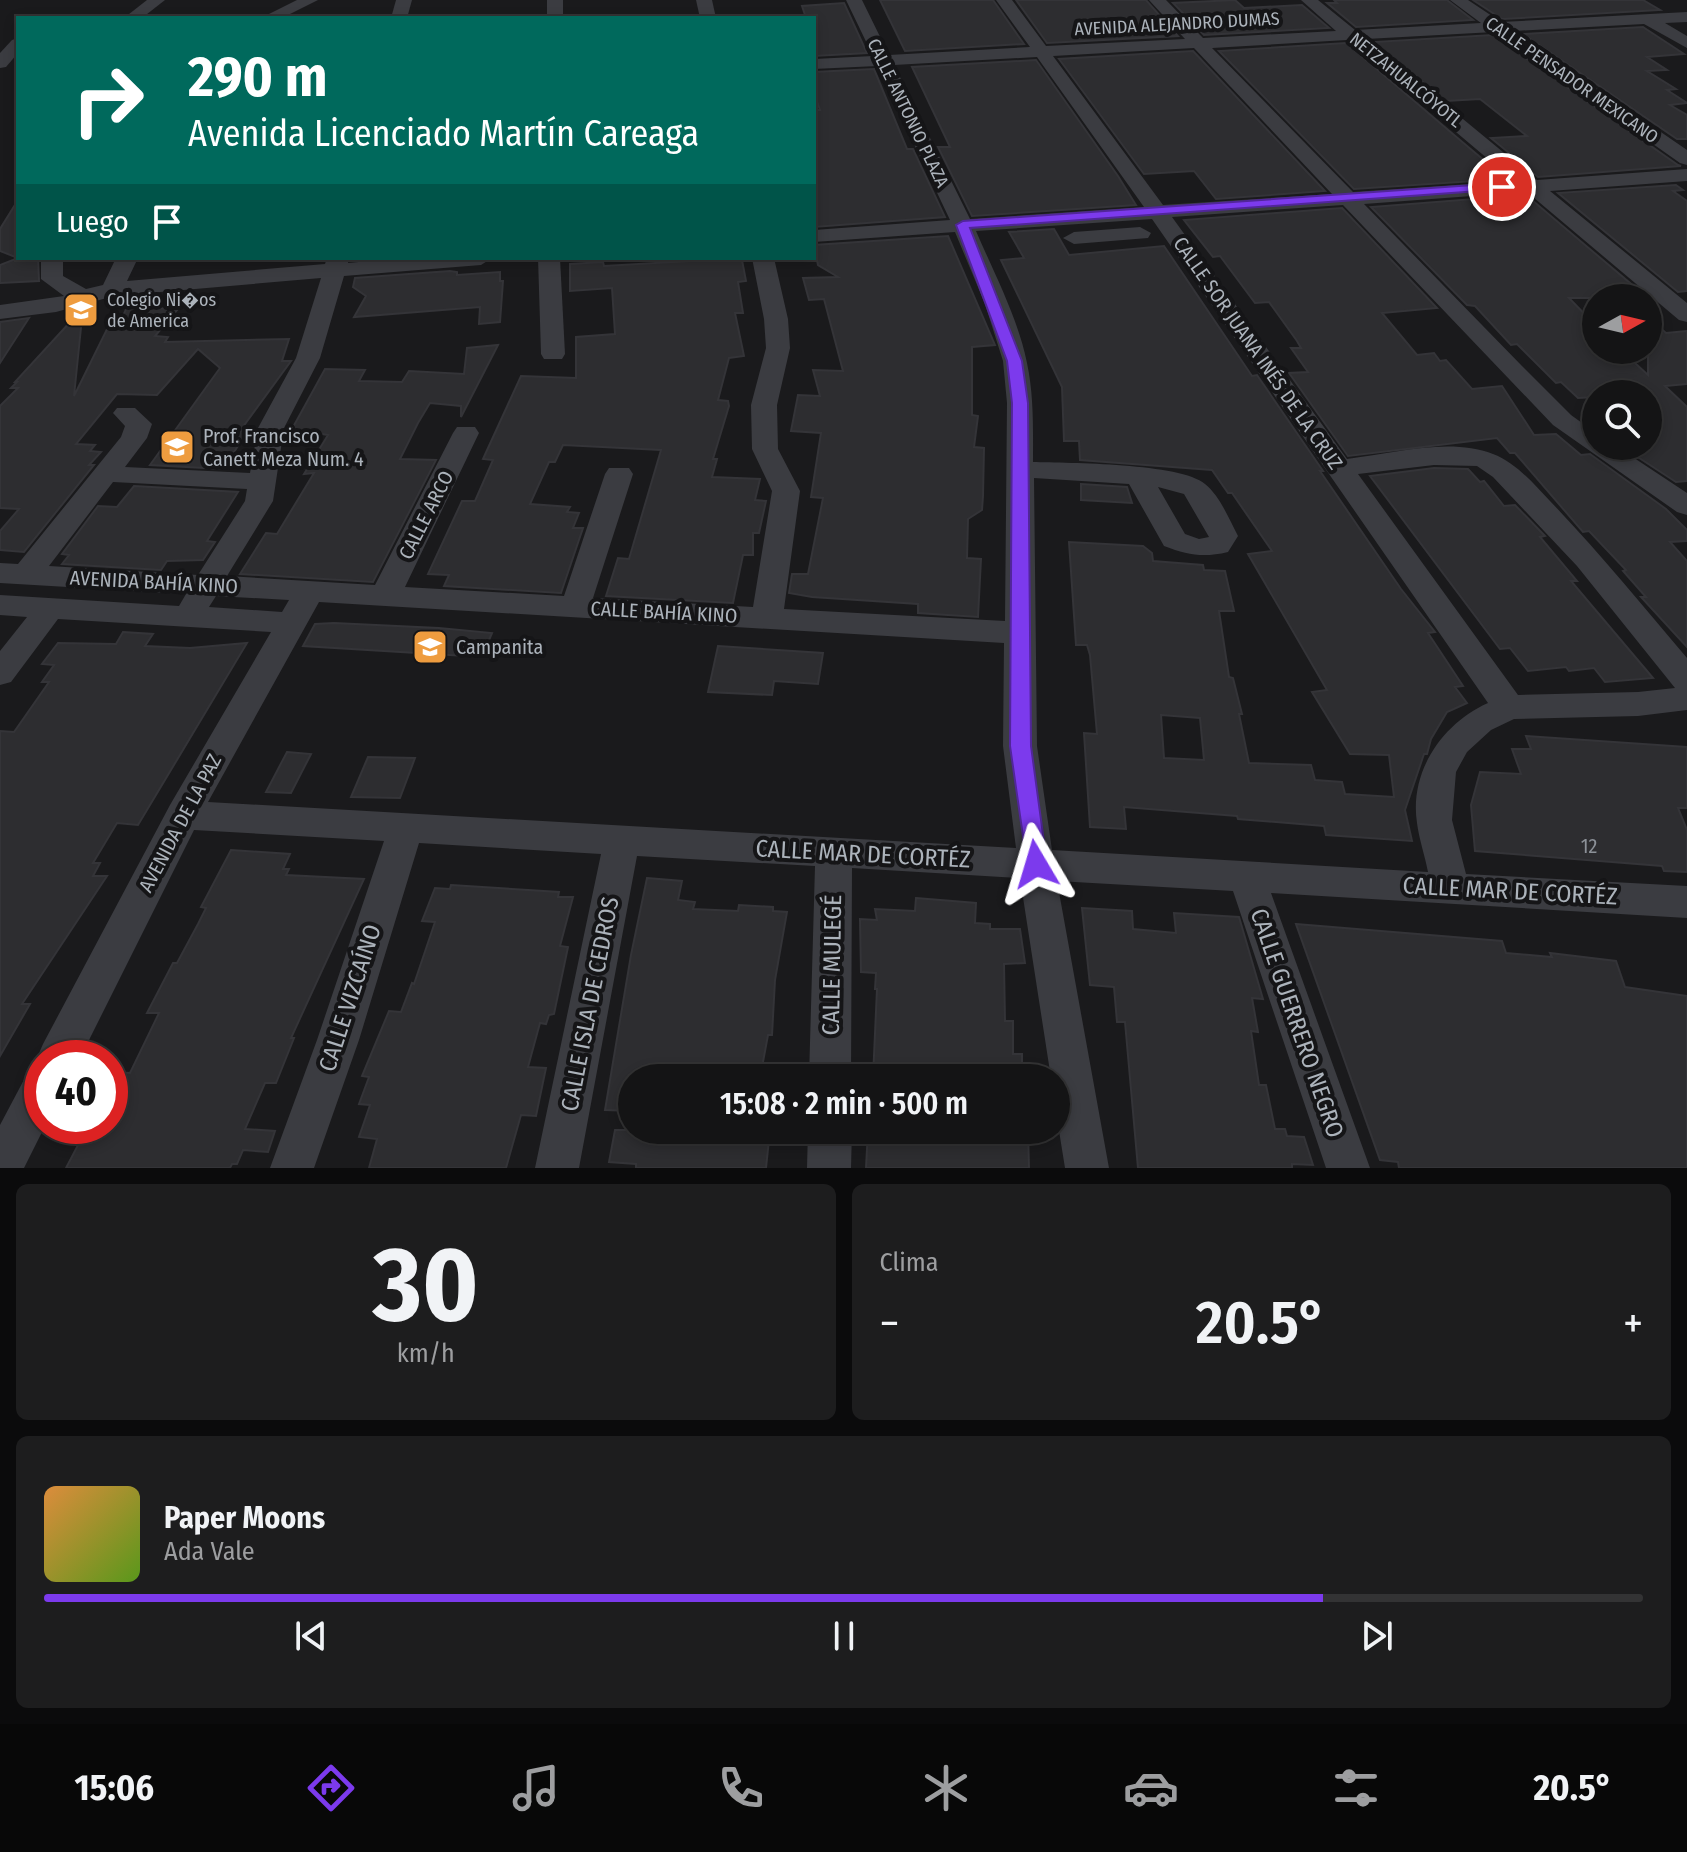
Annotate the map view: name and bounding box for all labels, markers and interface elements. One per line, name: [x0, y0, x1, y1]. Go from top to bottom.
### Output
street label: AVENIDA ALEJANDRO DUMAS: [1074, 8, 1280, 40]
street label: CALLE PENSADOR MEXICANO: [1481, 12, 1663, 148]
street label: NETZAHUALCÓYOTL: [1345, 28, 1467, 132]
street label: CALLE ANTONIO PLAZA: [862, 35, 954, 191]
text: 290 m: [188, 44, 328, 111]
icon: right: [56, 48, 160, 152]
text: Avenida Licenciado Martín Careaga: [188, 112, 699, 156]
pin: [1468, 153, 1536, 221]
icon: arrive: [1480, 165, 1524, 209]
icon: arrive: [145, 200, 189, 244]
text: Luego: [56, 204, 129, 240]
street label: CALLE SOR JUANA INÉS DE LA CRUZ: [1168, 232, 1348, 474]
north arrow: [1582, 284, 1662, 364]
map controls: [1582, 284, 1662, 460]
place label: Colegio Ni�os de America: [107, 289, 216, 332]
school or university icon: Colegio Ni�os de America: [62, 291, 100, 329]
button: search: [1582, 380, 1662, 460]
place label: Prof. Francisco Canett Meza Num. 4: [203, 424, 364, 471]
school or university icon: Prof. Francisco Canett Meza Num. 4: [158, 428, 196, 466]
street label: CALLE ARCO: [394, 467, 458, 563]
street label: AVENIDA BAHÍA KINO: [69, 566, 239, 598]
street label: CALLE BAHÍA KINO: [590, 596, 738, 628]
school or university icon: Campanita: [411, 628, 449, 666]
place label: Campanita: [456, 635, 543, 659]
street label: AVENIDA DE LA PAZ: [134, 750, 226, 896]
position arrow: [994, 822, 1078, 906]
street label: CALLE MAR DE CORTÉZ: [755, 833, 971, 874]
house number: 12: [1581, 834, 1597, 858]
street label: CALLE MAR DE CORTÉZ: [1402, 870, 1618, 911]
street label: CALLE ISLA DE CEDROS: [555, 894, 625, 1114]
street label: CALLE MULEGÉ: [816, 894, 847, 1036]
street label: CALLE GUERRERO NEGRO: [1245, 905, 1349, 1141]
street label: CALLE VIZCAÍNO: [312, 921, 387, 1075]
speed limit sign: 40: [24, 1040, 128, 1144]
text: 15:08 · 2 min · 500 m: [720, 1086, 968, 1122]
text: 30: [373, 1223, 479, 1348]
text: Clima: [880, 1247, 939, 1278]
text: 20.5°: [1196, 1287, 1326, 1359]
text: −: [880, 1297, 899, 1350]
text: +: [1623, 1297, 1643, 1350]
text: km/h: [397, 1338, 455, 1369]
text: Paper Moons: [164, 1500, 325, 1536]
text: Ada Vale: [164, 1536, 255, 1567]
icon: previous: [289, 1614, 333, 1658]
icon: pause: [822, 1614, 866, 1658]
icon: next: [1355, 1614, 1399, 1658]
icon: directions: [303, 1760, 359, 1816]
icon: music: [508, 1760, 564, 1816]
icon: phone: [713, 1760, 769, 1816]
icon: climate: [918, 1760, 974, 1816]
icon: car: [1123, 1760, 1179, 1816]
icon: filters: [1328, 1760, 1384, 1816]
text: 15:06: [75, 1766, 154, 1810]
text: 20.5°: [1533, 1766, 1612, 1810]

